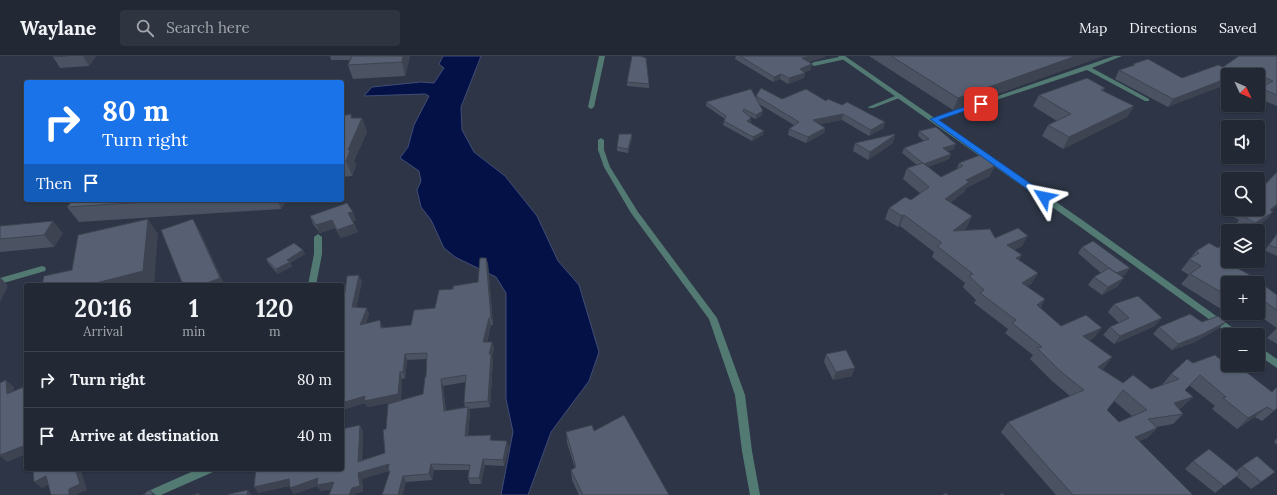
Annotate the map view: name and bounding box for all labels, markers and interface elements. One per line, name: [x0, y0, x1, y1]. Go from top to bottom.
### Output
search box: [120, 10, 400, 46]
text: Waylane: [20, 16, 96, 40]
icon: search: [134, 17, 156, 39]
text: Search here: [166, 18, 250, 37]
text: Map: [1079, 19, 1107, 37]
text: Directions: [1129, 19, 1197, 37]
text: Saved: [1219, 19, 1257, 37]
north arrow: [1221, 68, 1265, 112]
map controls: [1221, 68, 1265, 372]
pin: [964, 87, 998, 121]
text: 80 m: [102, 93, 169, 129]
icon: arrive: [970, 93, 992, 115]
icon: right: [36, 96, 88, 148]
button: sound: [1221, 120, 1265, 164]
text: Turn right: [102, 128, 188, 151]
icon: arrive: [80, 172, 102, 194]
button: search: [1221, 172, 1265, 216]
text: Then: [36, 174, 72, 193]
position arrow: [1023, 176, 1065, 218]
button: layers: [1221, 224, 1265, 268]
button: +: [1221, 276, 1265, 320]
text: 20:16: [74, 293, 132, 324]
text: 1: [189, 293, 199, 324]
text: 120: [256, 293, 294, 324]
text: Arrival: [83, 323, 123, 340]
text: min: [182, 323, 205, 340]
text: m: [269, 323, 281, 340]
button: −: [1221, 328, 1265, 372]
icon: right: [36, 369, 58, 391]
text: Turn right: [70, 370, 146, 389]
text: 80 m: [297, 370, 332, 389]
icon: arrive: [36, 425, 58, 447]
text: Arrive at destination: [70, 426, 219, 445]
text: 40 m: [297, 426, 332, 445]

